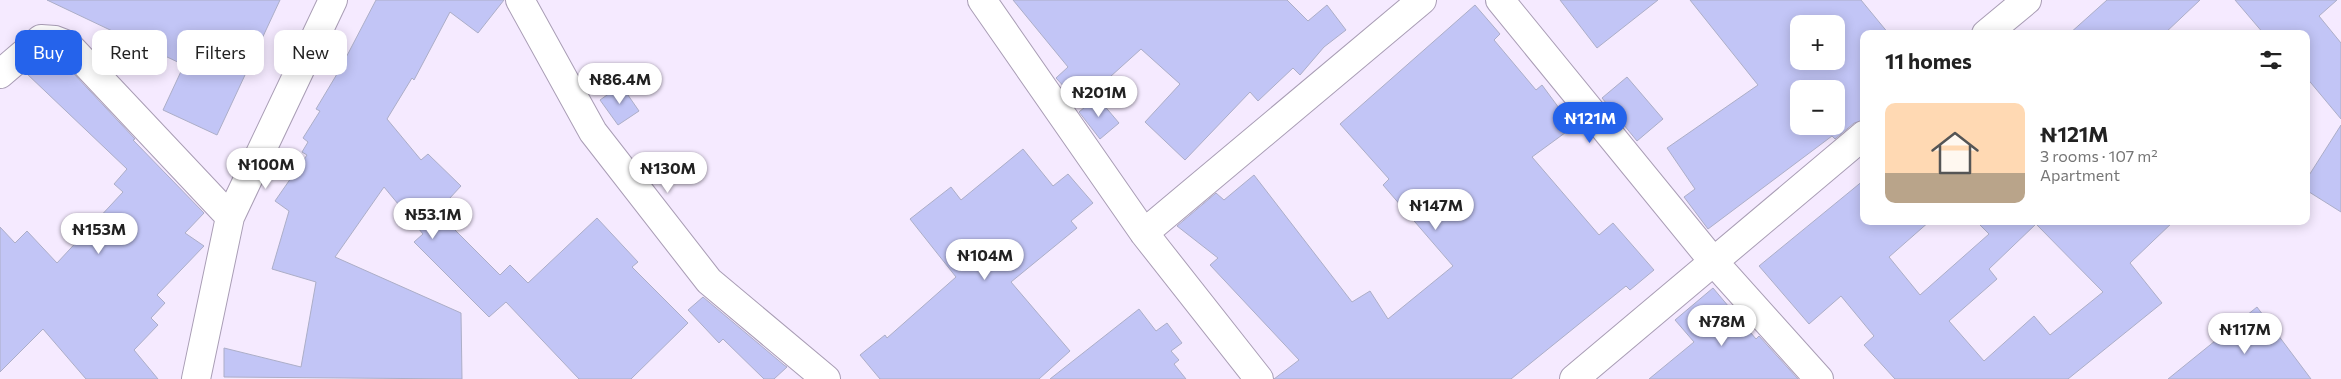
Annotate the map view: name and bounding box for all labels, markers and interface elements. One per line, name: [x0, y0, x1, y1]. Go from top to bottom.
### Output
map controls: [1790, 15, 1845, 135]
button: +: [1790, 15, 1845, 70]
chip: Buy: [15, 30, 82, 75]
chip: Rent: [92, 30, 167, 75]
chip: Filters: [177, 30, 264, 75]
chip: New: [274, 30, 347, 75]
icon: filters: [2257, 46, 2285, 74]
text: 11 homes: [1885, 48, 1972, 73]
pin: ₦86.4M: [579, 62, 661, 105]
text: ₦86.4M: [589, 69, 651, 88]
pin: ₦201M: [1064, 76, 1134, 118]
button: −: [1790, 80, 1845, 135]
text: ₦201M: [1071, 82, 1127, 101]
pin: ₦121M: [1555, 102, 1625, 144]
text: ₦121M: [1564, 108, 1616, 127]
text: ₦121M: [2040, 121, 2109, 146]
icon: home: [1925, 123, 1985, 183]
text: 3 rooms · 107 m²: [2040, 146, 2158, 165]
pin: ₦100M: [231, 148, 301, 190]
pin: ₦130M: [633, 152, 703, 194]
text: ₦100M: [237, 154, 295, 173]
text: ₦130M: [640, 158, 696, 177]
text: Apartment: [2040, 165, 2120, 184]
pin: ₦147M: [1401, 188, 1471, 231]
text: ₦147M: [1409, 195, 1463, 214]
pin: ₦53.1M: [392, 198, 474, 240]
text: ₦53.1M: [404, 204, 462, 223]
pin: ₦153M: [64, 212, 134, 255]
text: ₦153M: [72, 219, 126, 238]
pin: ₦104M: [950, 238, 1020, 281]
text: ₦104M: [957, 245, 1013, 264]
pin: ₦78M: [1692, 304, 1752, 347]
text: ₦78M: [1698, 311, 1746, 330]
pin: ₦117M: [2210, 312, 2280, 355]
text: ₦117M: [2219, 319, 2271, 338]

